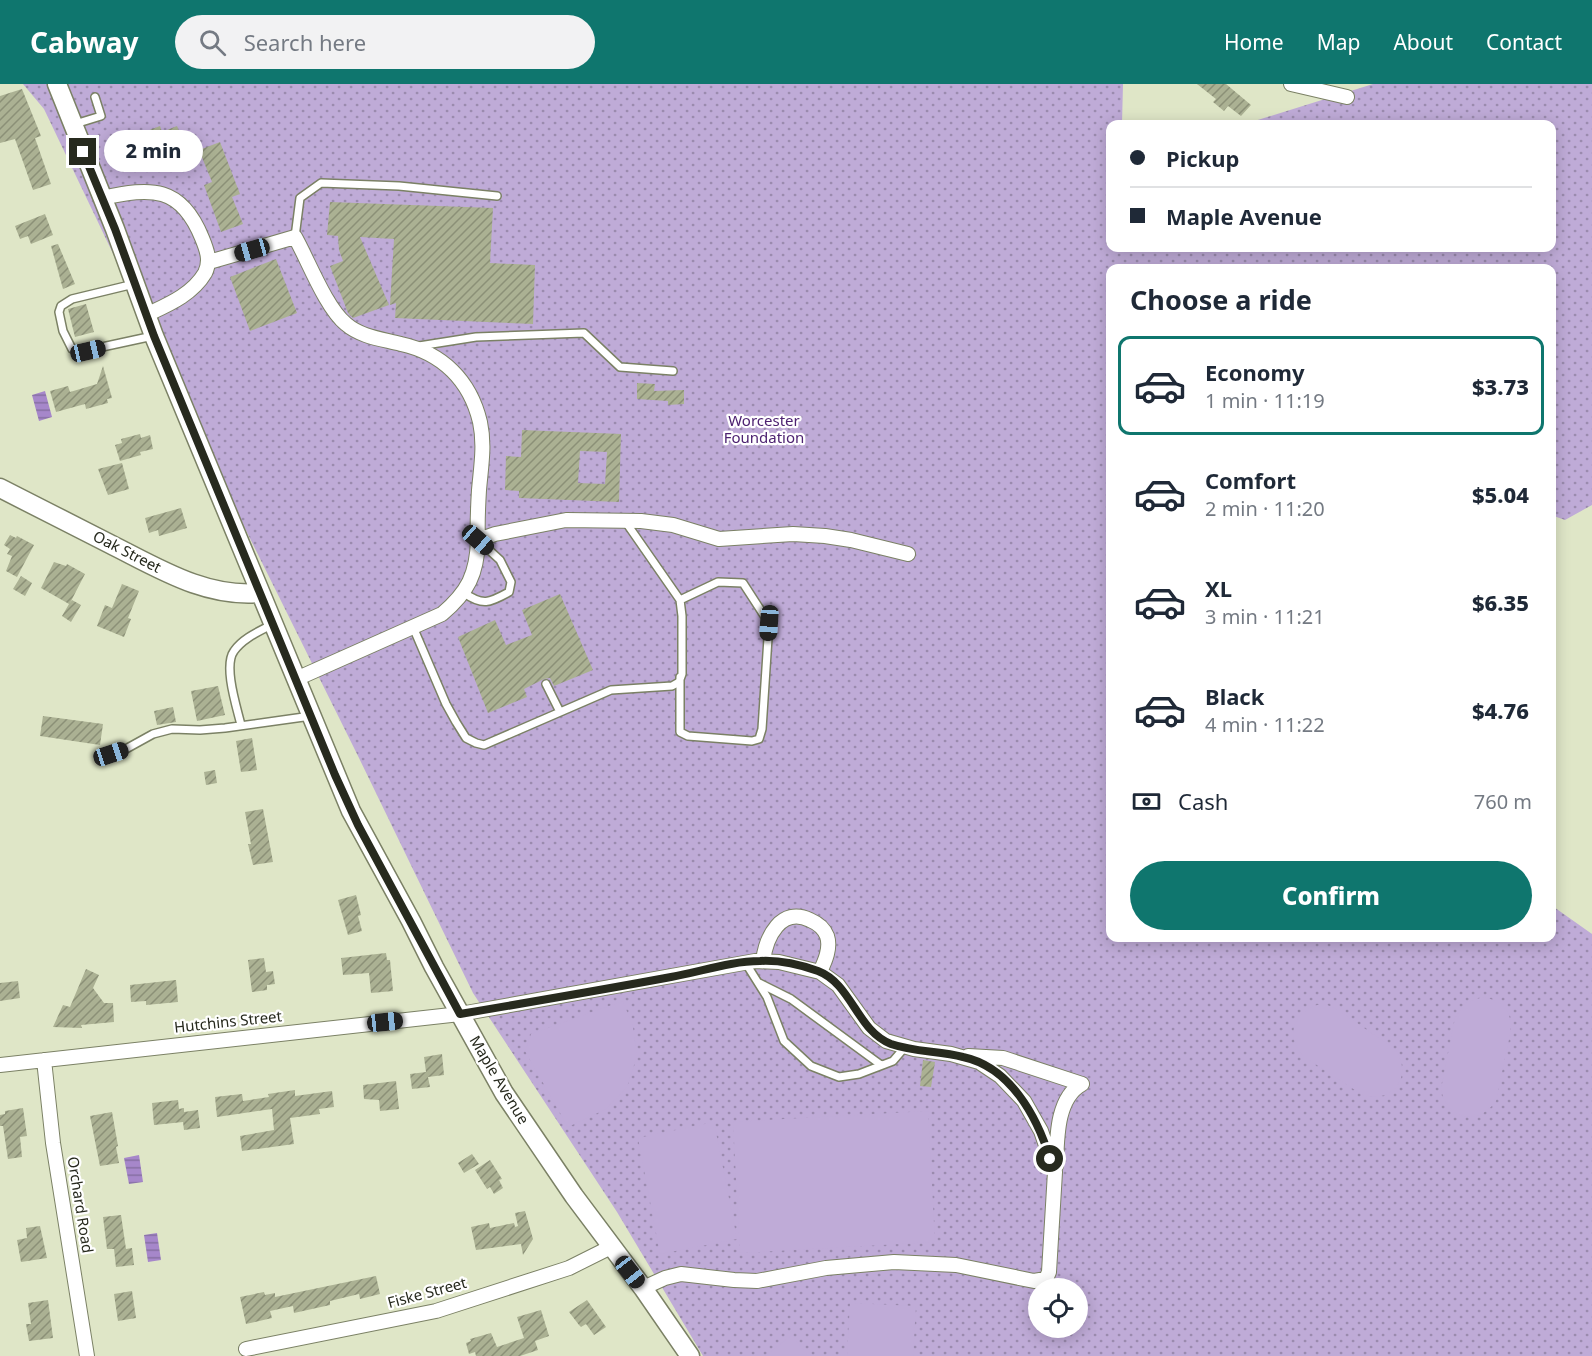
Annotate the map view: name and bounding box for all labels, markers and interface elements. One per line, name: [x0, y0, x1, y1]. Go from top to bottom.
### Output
search box: [175, 15, 595, 69]
text: Cabway: [30, 23, 139, 61]
icon: search: [196, 26, 229, 59]
text: Search here: [244, 27, 366, 57]
text: Home: [1224, 28, 1284, 56]
text: Map: [1317, 28, 1360, 56]
text: About: [1393, 28, 1453, 56]
text: Contact: [1486, 28, 1562, 56]
callout: 2 min: [104, 131, 203, 173]
text: 2 min: [126, 137, 181, 164]
route end: [69, 138, 96, 165]
text: Pickup: [1166, 143, 1239, 173]
text: Maple Avenue: [1166, 201, 1322, 231]
car: [232, 236, 272, 264]
text: Choose a ride: [1130, 281, 1312, 318]
car: [68, 338, 108, 364]
text: Economy: [1205, 357, 1304, 387]
icon: car: [1133, 359, 1187, 413]
text: $3.73: [1472, 371, 1529, 401]
text: 1 min · 11:19: [1205, 387, 1325, 414]
park label: Worcester Foundation: [724, 410, 804, 447]
text: Comfort: [1205, 465, 1296, 495]
icon: car: [1133, 467, 1187, 521]
text: $5.04: [1472, 479, 1529, 509]
text: 2 min · 11:20: [1205, 495, 1325, 522]
car: [459, 521, 497, 559]
street label: Oak Street: [90, 525, 165, 577]
text: XL: [1205, 573, 1232, 603]
icon: car: [1133, 575, 1187, 629]
text: $6.35: [1472, 587, 1529, 617]
text: 3 min · 11:21: [1205, 603, 1325, 630]
car: [759, 604, 779, 642]
text: Black: [1205, 681, 1264, 711]
icon: car: [1133, 683, 1187, 737]
text: $4.76: [1472, 695, 1529, 725]
text: 4 min · 11:22: [1205, 711, 1325, 738]
car: [91, 740, 131, 768]
icon: cash: [1130, 785, 1163, 818]
text: Cash: [1178, 786, 1228, 816]
text: 760 m: [1474, 788, 1532, 815]
button: Confirm: [1130, 861, 1532, 930]
street label: Hutchins Street: [173, 1005, 283, 1037]
car: [366, 1011, 404, 1033]
street label: Maple Avenue: [465, 1031, 534, 1128]
route start: [1036, 1145, 1063, 1172]
street label: Orchard Road: [63, 1155, 98, 1255]
car: [612, 1252, 648, 1292]
street label: Fiske Street: [385, 1272, 469, 1312]
map controls: [1028, 1278, 1088, 1338]
button: locate: [1028, 1278, 1088, 1338]

